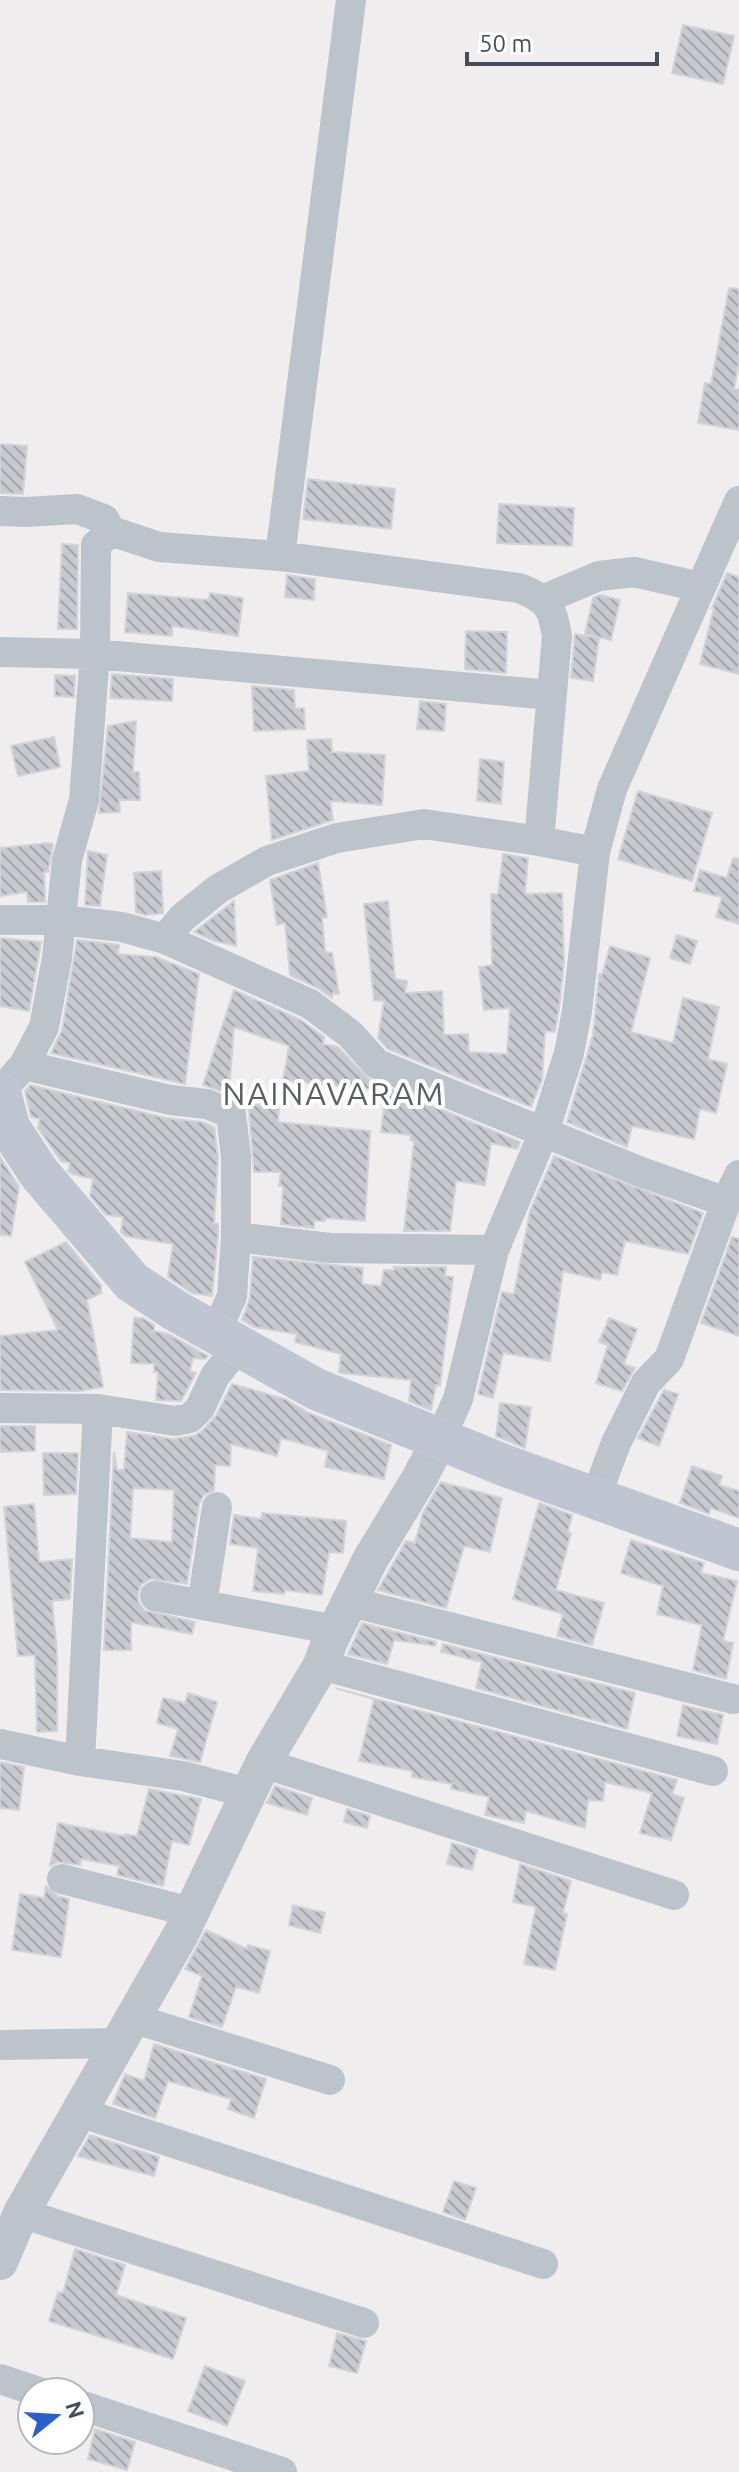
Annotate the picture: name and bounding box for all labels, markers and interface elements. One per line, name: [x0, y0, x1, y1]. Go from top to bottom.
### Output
scale bar: [467, 16, 657, 66]
text: 50 m: [479, 30, 532, 57]
district label: NAINAVARAM: [223, 1075, 445, 1111]
north arrow: [16, 2376, 96, 2456]
text: N: [61, 2398, 90, 2421]

